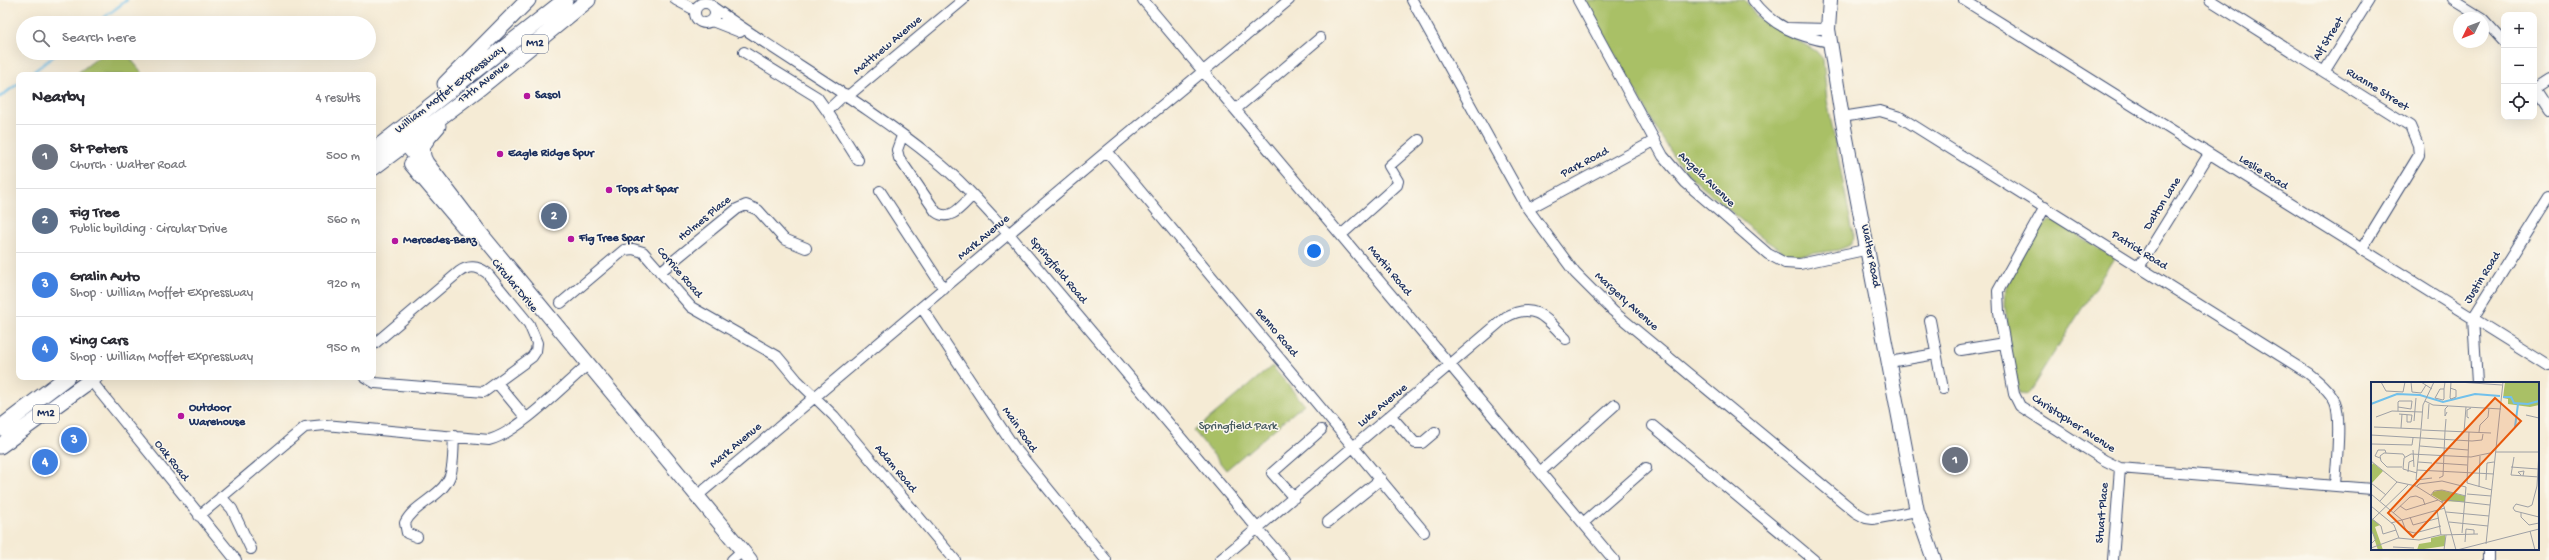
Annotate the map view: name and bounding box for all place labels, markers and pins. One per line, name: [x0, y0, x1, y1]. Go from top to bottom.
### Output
place label: Sasol: [535, 89, 561, 103]
marker: Sasol: [522, 91, 532, 101]
place label: Eagle Ridge Spur: [507, 147, 596, 161]
marker: Eagle Ridge Spur: [495, 149, 505, 159]
place label: Tops at Spar: [616, 183, 680, 197]
marker: Tops at Spar: [604, 185, 614, 195]
pin: 2: [541, 201, 567, 231]
place label: Fig Tree Spar: [578, 232, 646, 246]
place label: Mercedes-Benz: [403, 234, 477, 248]
marker: Fig Tree Spar: [566, 234, 576, 244]
marker: Mercedes-Benz: [390, 236, 400, 246]
place label: Outdoor Warehouse: [188, 402, 246, 430]
marker: Outdoor Warehouse: [176, 411, 186, 421]
pin: 3: [61, 425, 87, 455]
pin: 1: [1942, 445, 1968, 475]
pin: 4: [32, 447, 58, 477]

